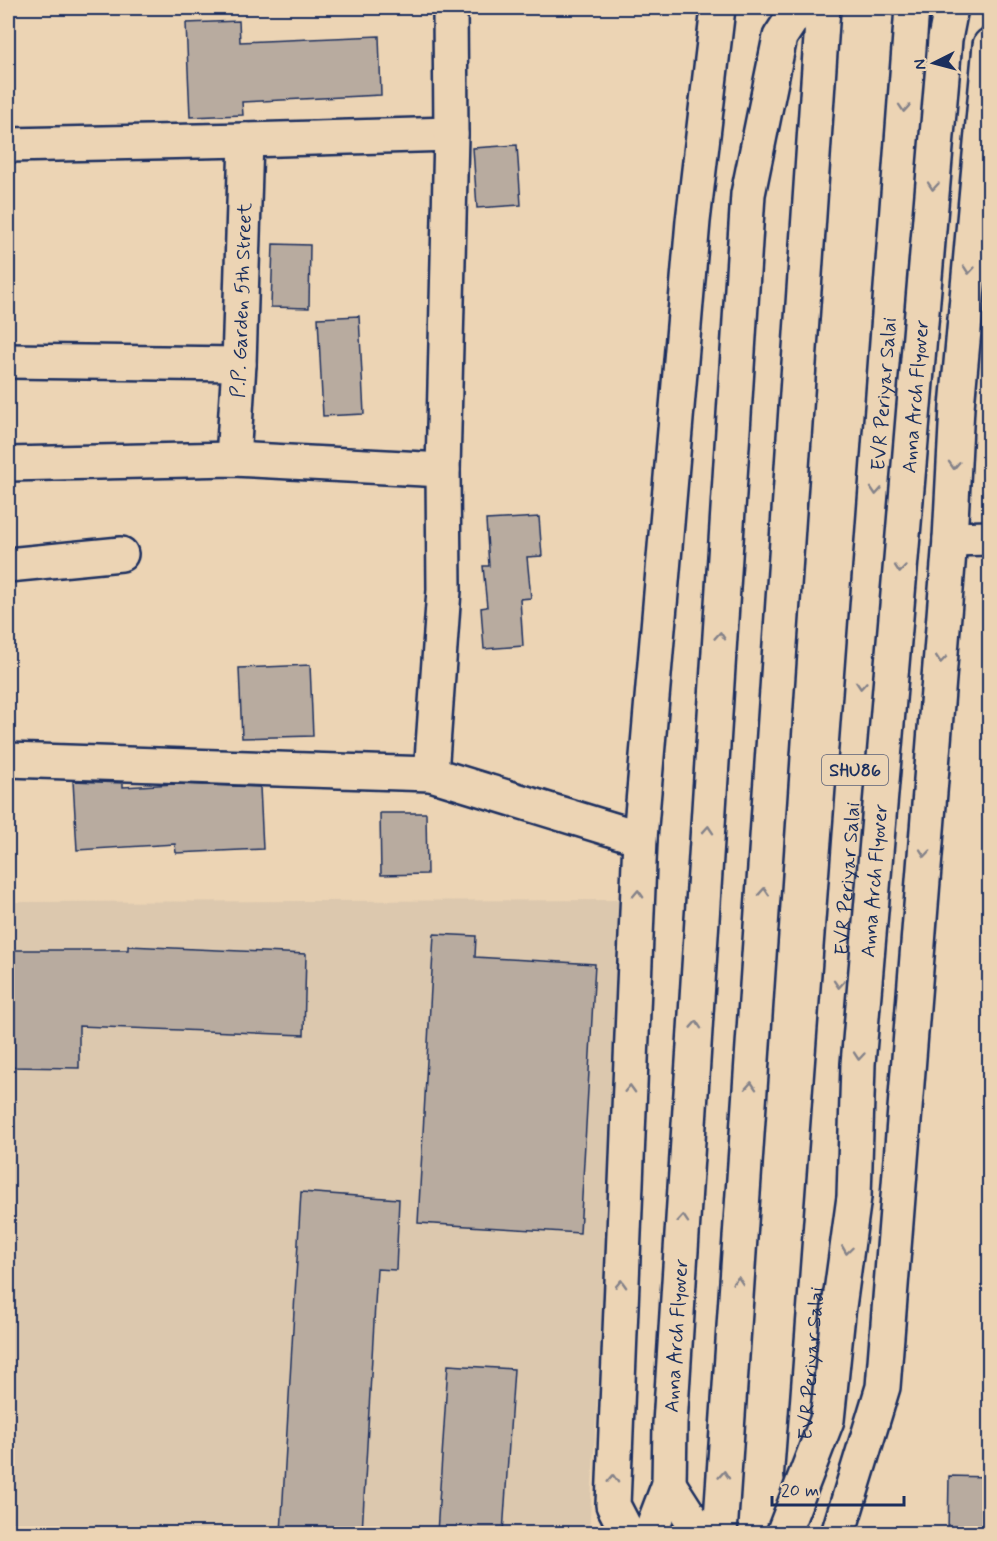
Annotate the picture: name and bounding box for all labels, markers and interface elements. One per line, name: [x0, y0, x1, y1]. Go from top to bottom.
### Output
north arrow: [904, 33, 964, 93]
text: N: [910, 58, 932, 71]
one-way arrow: [898, 103, 911, 112]
one-way arrow: [927, 182, 940, 191]
street label: P.P. Garden 5th Street: [225, 202, 259, 399]
one-way arrow: [963, 266, 976, 275]
street label: EVR Periyar Salai: [865, 317, 904, 472]
street label: Anna Arch Flyover: [896, 318, 936, 474]
one-way arrow: [948, 460, 961, 469]
one-way arrow: [870, 486, 883, 495]
one-way arrow: [894, 564, 907, 573]
one-way arrow: [713, 631, 726, 640]
one-way arrow: [935, 655, 948, 664]
one-way arrow: [855, 681, 868, 690]
road number: SHU86: [822, 755, 888, 785]
street label: EVR Periyar Salai: [829, 801, 867, 956]
street label: Anna Arch Flyover: [855, 803, 895, 959]
one-way arrow: [701, 826, 714, 835]
one-way arrow: [919, 849, 932, 858]
one-way arrow: [757, 887, 770, 896]
one-way arrow: [632, 890, 644, 899]
one-way arrow: [833, 980, 846, 989]
one-way arrow: [689, 1020, 702, 1029]
one-way arrow: [852, 1051, 865, 1060]
one-way arrow: [744, 1082, 757, 1091]
one-way arrow: [623, 1085, 636, 1094]
one-way arrow: [677, 1215, 690, 1224]
one-way arrow: [841, 1246, 853, 1255]
street label: Anna Arch Flyover: [659, 1258, 695, 1414]
one-way arrow: [731, 1276, 744, 1285]
one-way arrow: [615, 1279, 628, 1288]
street label: EVR Periyar Salai: [793, 1286, 831, 1441]
scale bar: [772, 1469, 904, 1507]
one-way arrow: [718, 1471, 731, 1480]
one-way arrow: [607, 1474, 620, 1483]
text: 20 m: [781, 1479, 819, 1503]

